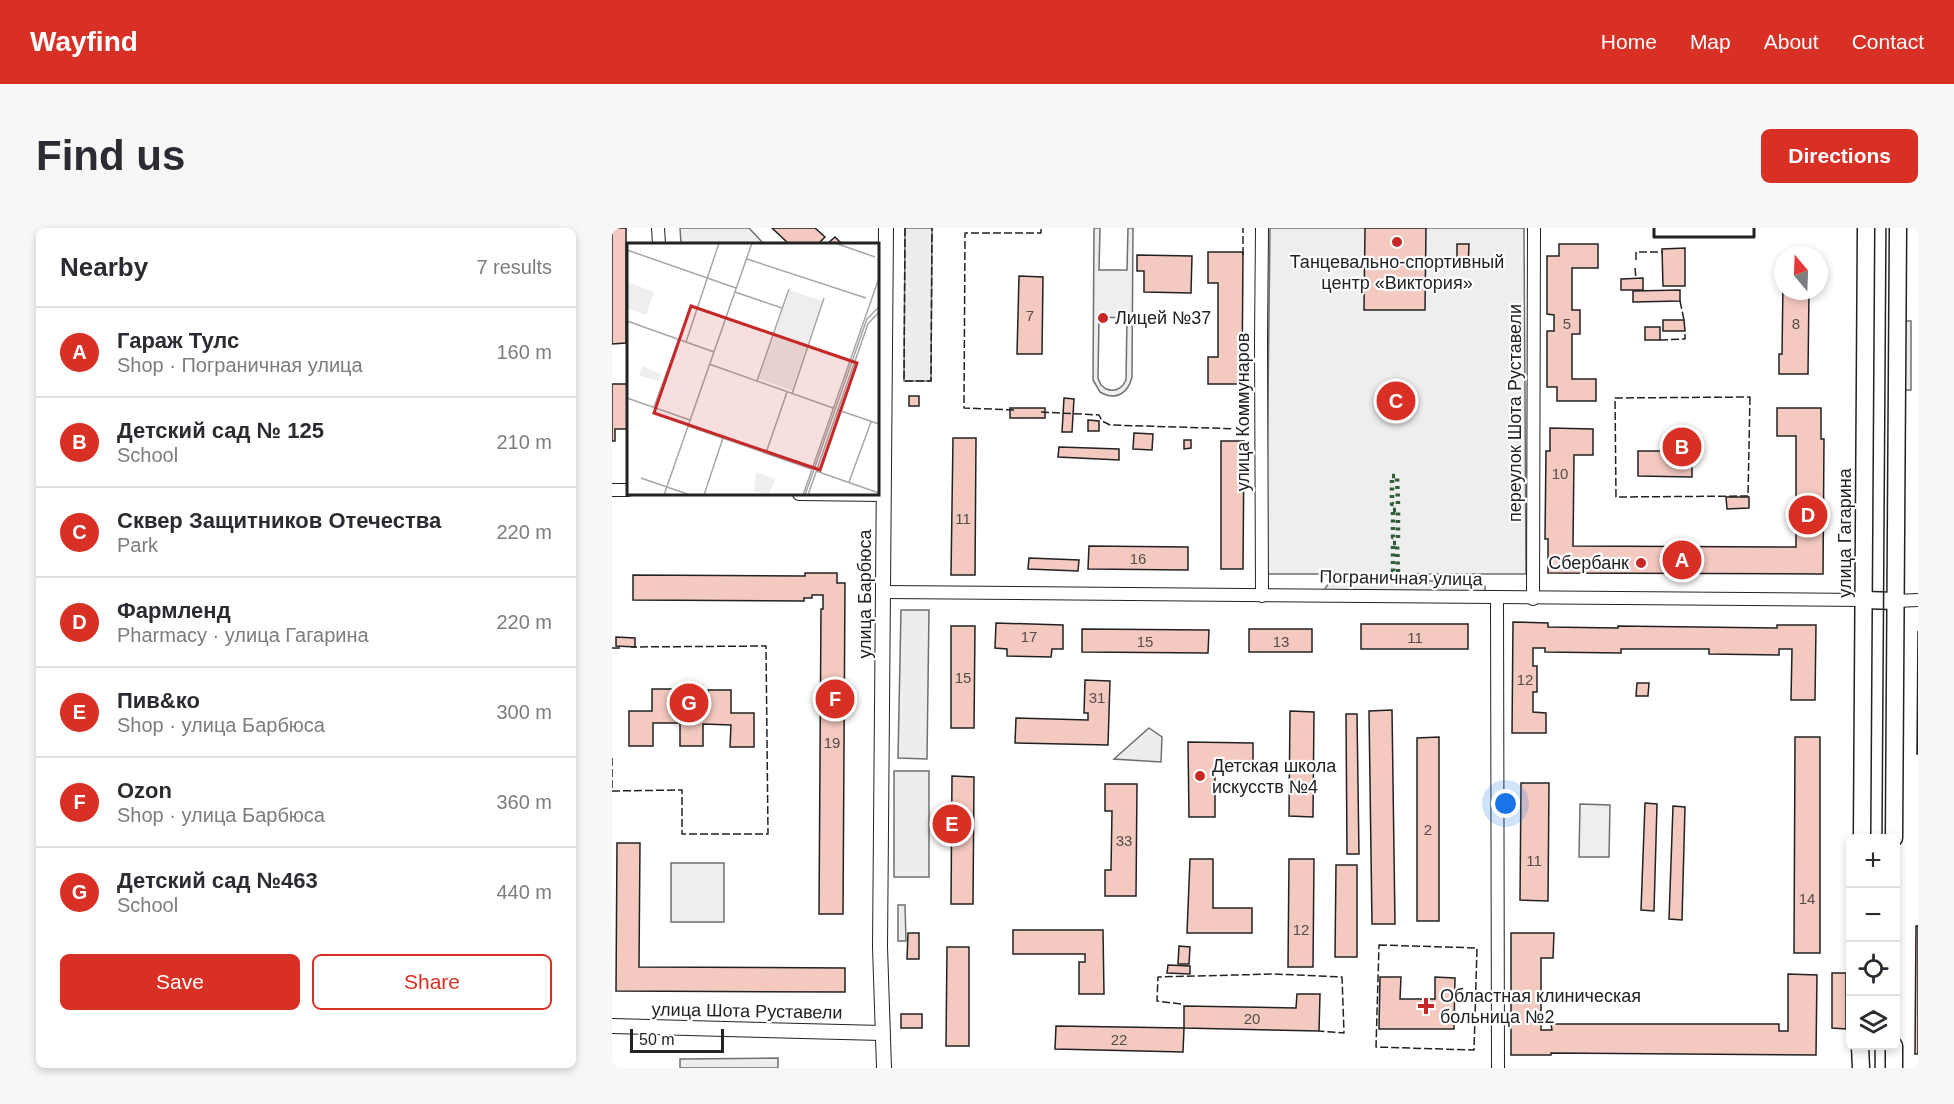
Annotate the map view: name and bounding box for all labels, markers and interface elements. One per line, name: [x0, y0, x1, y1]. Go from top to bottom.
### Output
text: Wayfind: [30, 26, 138, 57]
text: Home: [1601, 30, 1657, 53]
text: Map: [1690, 30, 1731, 53]
text: About: [1764, 30, 1819, 53]
text: Contact: [1852, 30, 1924, 53]
button: Directions: [1761, 129, 1918, 183]
text: Find us: [36, 132, 185, 179]
marker: Танцевально-спортивный центр «Виктория»: [1390, 235, 1404, 249]
inset map: [627, 243, 879, 495]
north arrow: [1774, 246, 1828, 300]
text: Nearby: [60, 252, 148, 282]
place label: Танцевально-спортивный центр «Виктория»: [1290, 252, 1504, 293]
text: 7 results: [476, 256, 552, 278]
street label: переулок Шота Руставели: [1505, 304, 1525, 522]
house number: 7: [1026, 307, 1034, 324]
place label: Лицей №37: [1115, 308, 1211, 328]
marker: Лицей №37: [1096, 311, 1110, 325]
house number: 5: [1563, 315, 1571, 332]
house number: 8: [1792, 315, 1800, 332]
text: Гараж Тулс: [117, 328, 239, 353]
street label: улица Коммунаров: [1233, 333, 1253, 491]
text: A: [72, 341, 87, 363]
text: 160 m: [496, 341, 552, 363]
text: Shop · Пограничная улица: [117, 354, 363, 376]
pin: C: [1376, 378, 1416, 423]
text: Детский сад № 125: [117, 418, 324, 443]
pin: B: [1662, 424, 1702, 470]
text: B: [72, 431, 87, 453]
text: 210 m: [496, 431, 552, 453]
text: School: [117, 444, 178, 466]
house number: 10: [1552, 465, 1568, 482]
street label: улица Гагарина: [1835, 467, 1855, 598]
pin: D: [1788, 492, 1828, 538]
text: Сквер Защитников Отечества: [117, 508, 441, 533]
house number: 11: [955, 510, 971, 527]
text: C: [72, 521, 87, 543]
text: 220 m: [496, 521, 552, 543]
street label: улица Барбюса: [855, 528, 875, 659]
text: Park: [117, 534, 158, 556]
pin: A: [1662, 538, 1702, 582]
house number: 16: [1130, 550, 1146, 567]
place label: Сбербанк: [1548, 553, 1629, 573]
marker: Сбербанк: [1634, 556, 1648, 570]
street label: Пограничная улица: [1319, 567, 1484, 589]
text: Фармленд: [117, 598, 231, 623]
text: D: [72, 611, 87, 633]
text: 220 m: [496, 611, 552, 633]
text: Pharmacy · улица Гагарина: [117, 624, 369, 646]
house number: 17: [1021, 628, 1037, 645]
house number: 11: [1407, 629, 1423, 646]
house number: 15: [1137, 633, 1153, 650]
house number: 13: [1273, 633, 1289, 650]
house number: 15: [955, 669, 971, 686]
house number: 12: [1517, 671, 1533, 688]
pin: F: [816, 676, 854, 722]
pin: G: [670, 680, 709, 726]
text: Пив&ко: [117, 688, 200, 713]
house number: 31: [1089, 689, 1105, 706]
text: E: [73, 701, 86, 723]
text: 300 m: [496, 701, 552, 723]
text: Shop · улица Барбюса: [117, 714, 325, 736]
house number: 19: [824, 734, 840, 751]
place label: Детская школа искусств №4: [1212, 756, 1337, 797]
marker: Детская школа искусств №4: [1193, 769, 1207, 783]
text: Ozon: [117, 778, 172, 803]
your location: [1491, 789, 1520, 818]
text: F: [73, 791, 86, 813]
text: 360 m: [496, 791, 552, 813]
pin: E: [932, 802, 972, 846]
text: Shop · улица Барбюса: [117, 804, 325, 826]
house number: 2: [1424, 821, 1432, 838]
house number: 33: [1116, 832, 1132, 849]
map controls: [1846, 834, 1900, 1050]
button: +: [1846, 834, 1900, 888]
house number: 11: [1526, 852, 1542, 869]
text: Детский сад №463: [117, 868, 318, 893]
text: G: [72, 881, 87, 903]
text: 440 m: [496, 881, 552, 903]
button: −: [1846, 888, 1900, 942]
house number: 14: [1799, 890, 1815, 907]
text: School: [117, 894, 178, 916]
house number: 12: [1293, 921, 1309, 938]
button: locate: [1846, 942, 1900, 996]
button: Save: [60, 954, 300, 1010]
button: Share: [312, 954, 552, 1010]
place label: Областная клиническая больница №2: [1440, 986, 1641, 1027]
button: layers: [1846, 996, 1900, 1050]
marker: Областная клиническая больница №2: [1417, 997, 1435, 1015]
street label: улица Шота Руставели: [651, 999, 843, 1023]
house number: 20: [1244, 1010, 1260, 1027]
scale bar: [630, 1026, 724, 1054]
text: 50 m: [639, 1031, 675, 1048]
house number: 22: [1111, 1031, 1127, 1048]

